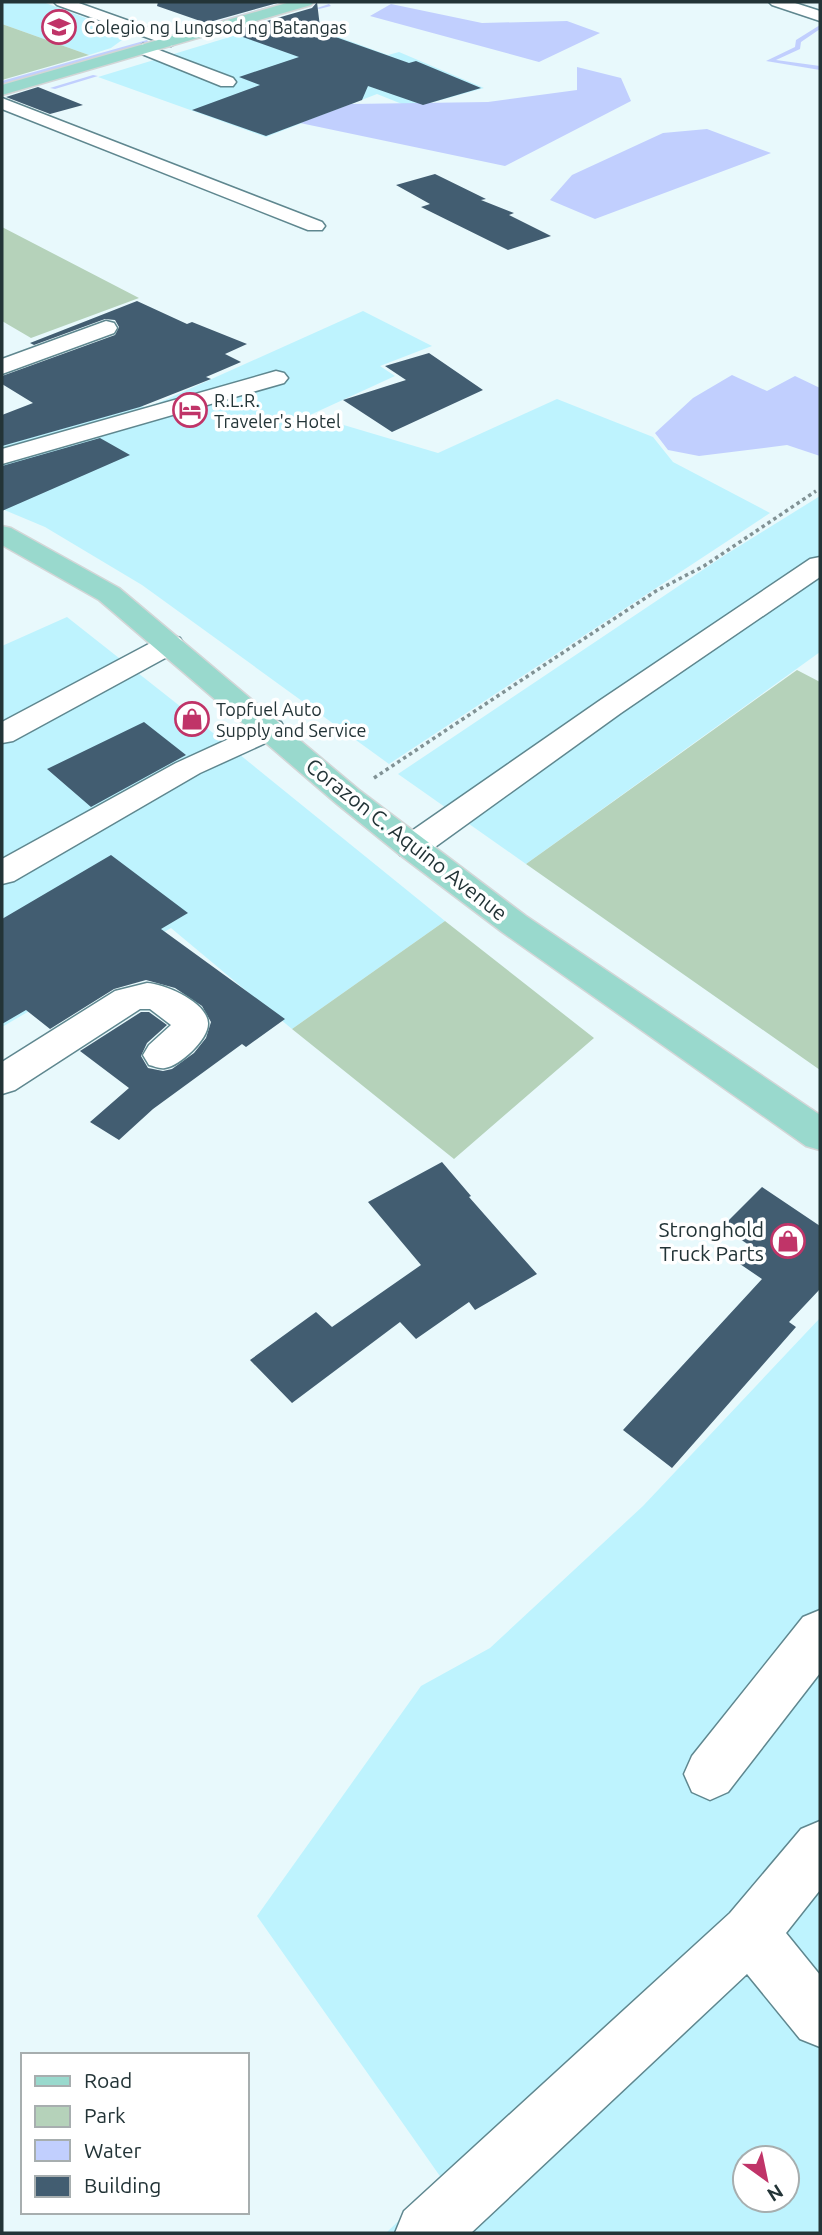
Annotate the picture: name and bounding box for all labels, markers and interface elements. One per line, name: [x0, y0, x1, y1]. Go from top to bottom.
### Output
school or university icon: Colegio ng Lungsod ng Batangas: [40, 8, 78, 46]
place label: Colegio ng Lungsod ng Batangas: [84, 17, 347, 37]
place label: R.L.R. Traveler's Hotel: [214, 390, 341, 431]
hotel icon: R.L.R. Traveler's Hotel: [171, 391, 209, 429]
place label: Topfuel Auto Supply and Service: [216, 699, 366, 740]
shop icon: Topfuel Auto Supply and Service: [173, 700, 211, 738]
street label: Corazon C. Aquino Avenue: [302, 753, 512, 925]
place label: Stronghold Truck Parts: [658, 1217, 764, 1265]
shop icon: Stronghold Truck Parts: [769, 1222, 807, 1260]
legend: [21, 2053, 248, 2214]
text: Road: [84, 2068, 132, 2092]
text: Park: [84, 2103, 126, 2127]
text: Water: [84, 2138, 142, 2162]
north arrow: [731, 2144, 801, 2214]
text: Building: [84, 2173, 161, 2197]
text: N: [763, 2180, 787, 2206]

